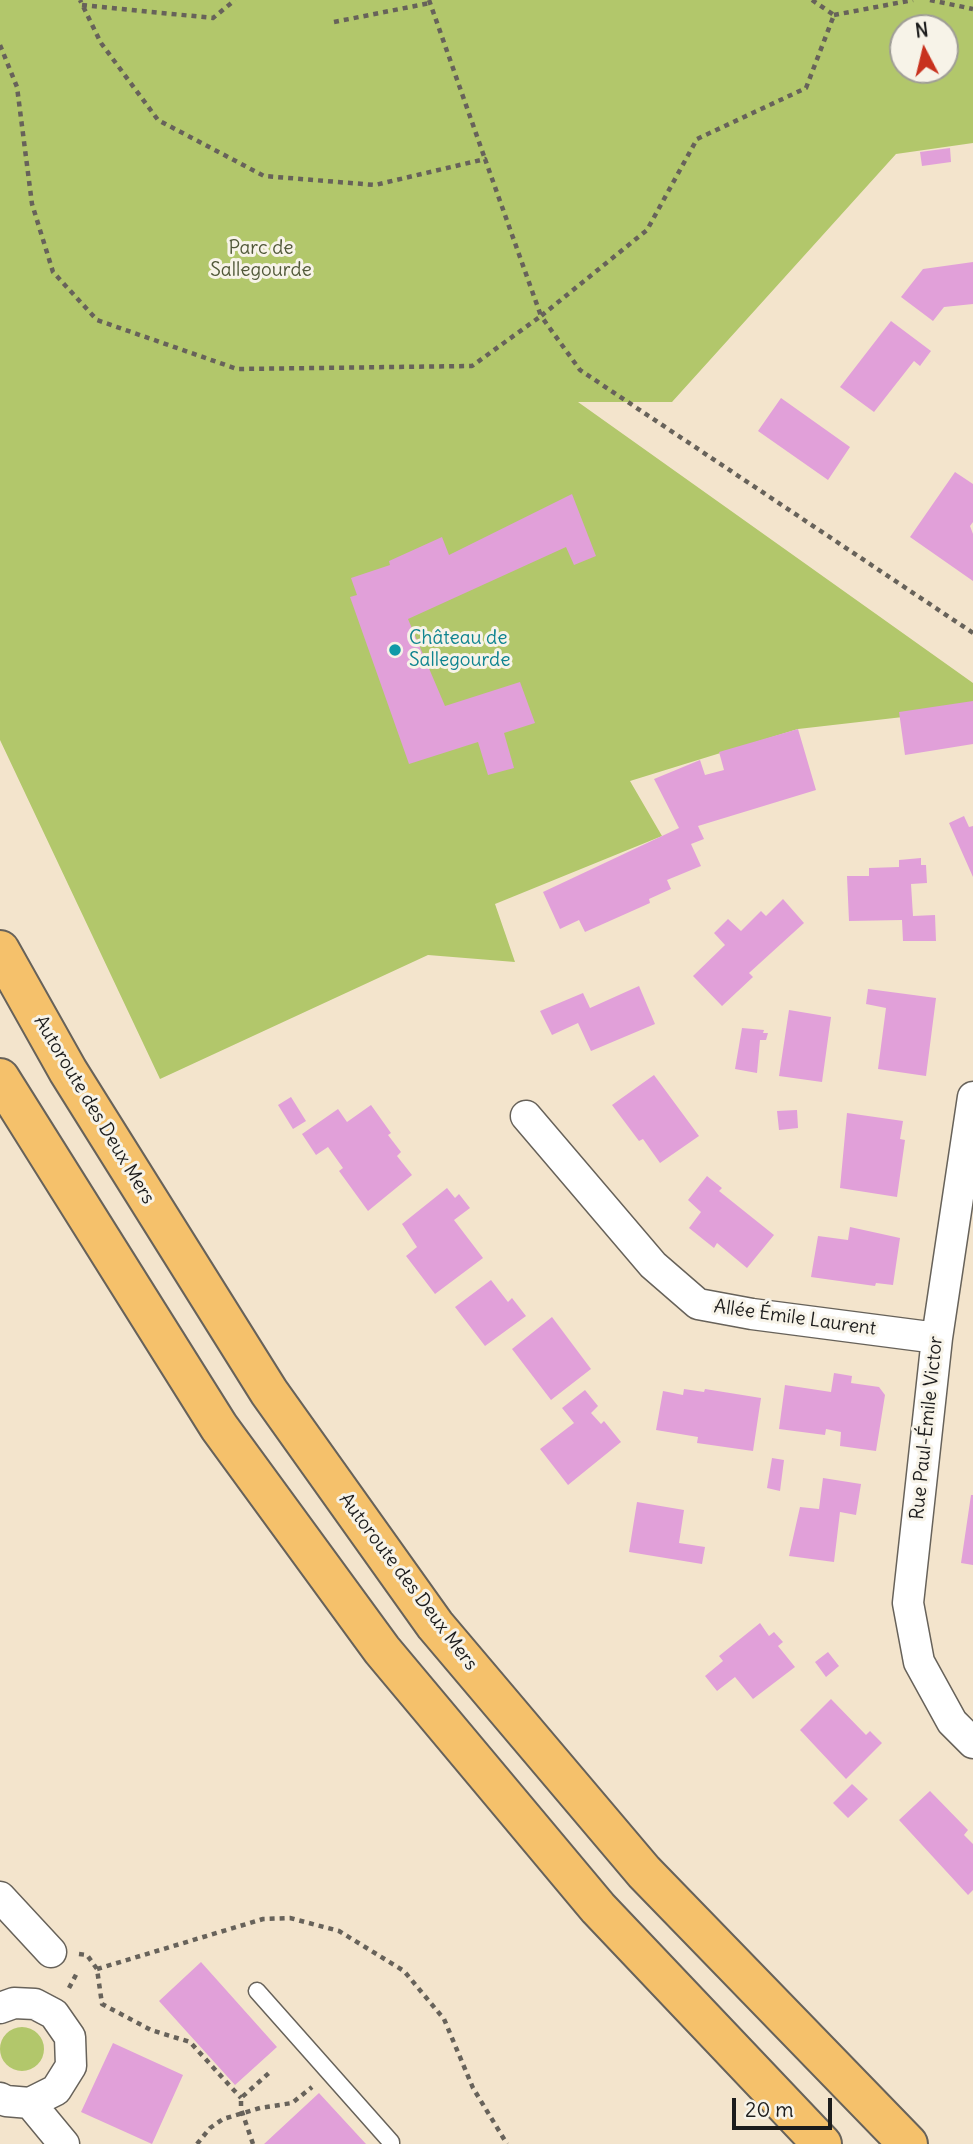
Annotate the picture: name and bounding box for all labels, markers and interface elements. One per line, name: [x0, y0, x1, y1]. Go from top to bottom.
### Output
north arrow: [889, 14, 959, 84]
text: N: [914, 17, 930, 43]
park label: Parc de Sallegourde: [210, 238, 312, 282]
place label: Château de Sallegourde: [409, 628, 510, 672]
marker: Château de Sallegourde: [387, 642, 403, 658]
street label: Autoroute des Deux Mers: [29, 1012, 159, 1208]
street label: Allée Émile Laurent: [712, 1295, 878, 1341]
street label: Rue Paul-Émile Victor: [906, 1335, 948, 1521]
street label: Autoroute des Deux Mers: [334, 1489, 482, 1675]
scale bar: [735, 2084, 835, 2128]
text: 20 m: [745, 2096, 794, 2123]

